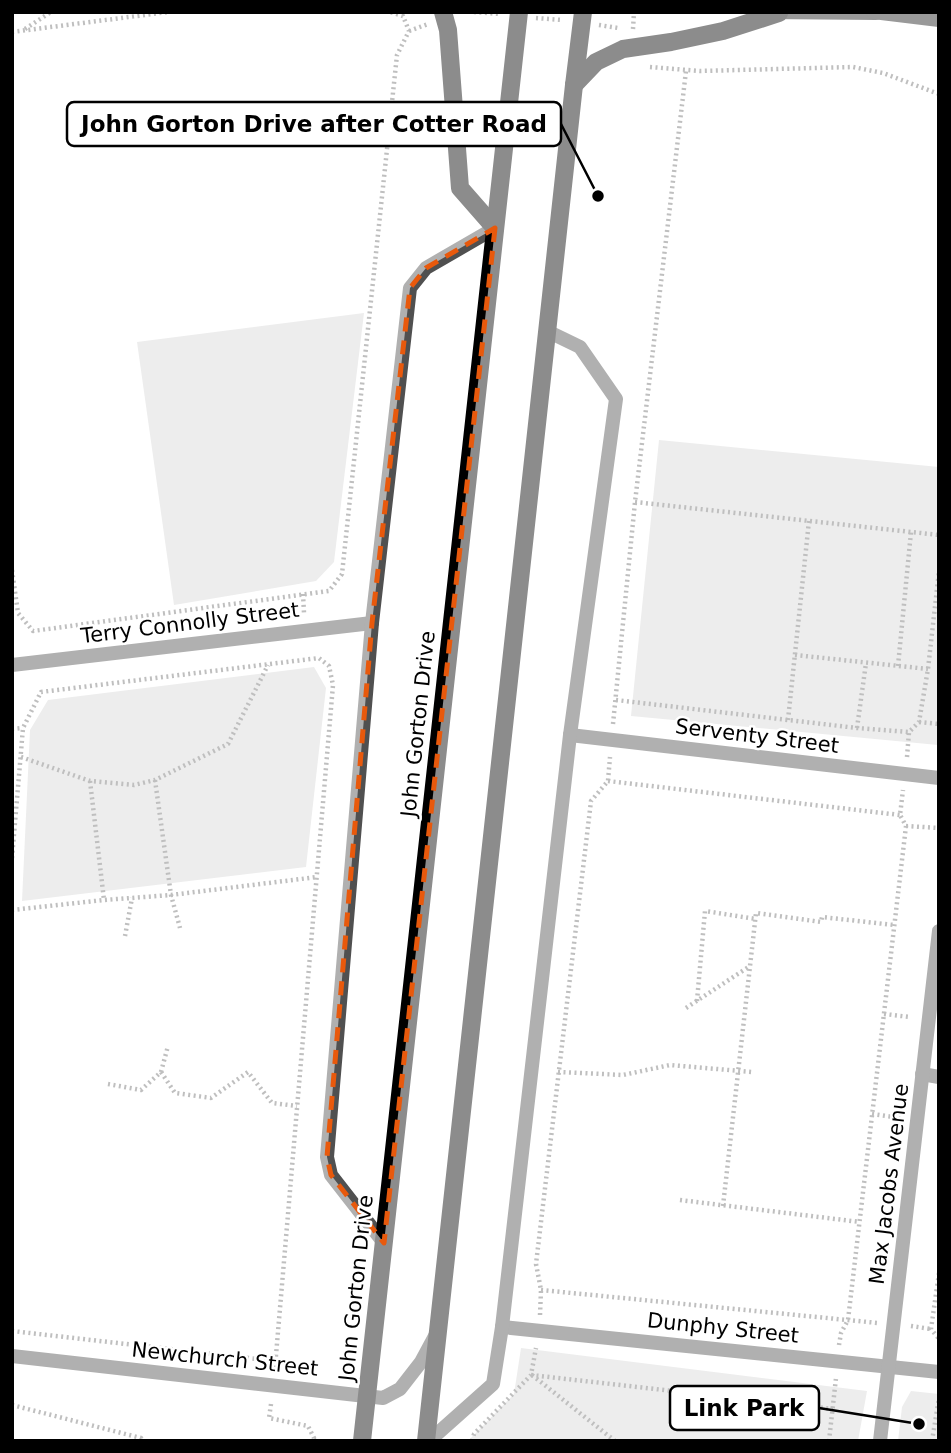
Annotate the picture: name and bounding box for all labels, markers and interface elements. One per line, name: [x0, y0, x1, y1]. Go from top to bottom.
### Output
callout: John Gorton Drive after Cotter Road: [67, 102, 561, 146]
text: John Gorton Drive after Cotter Road: [79, 111, 547, 137]
street label: Terry Connolly Street: [78, 598, 301, 648]
street label: John Gorton Drive: [396, 630, 440, 820]
street label: Serventy Street: [674, 714, 840, 758]
street label: Max Jacobs Avenue: [865, 1082, 913, 1286]
street label: John Gorton Drive: [334, 1194, 378, 1384]
street label: Dunphy Street: [646, 1308, 800, 1348]
street label: Newchurch Street: [131, 1337, 319, 1381]
callout: Link Park: [670, 1386, 819, 1430]
text: Link Park: [684, 1395, 805, 1421]

